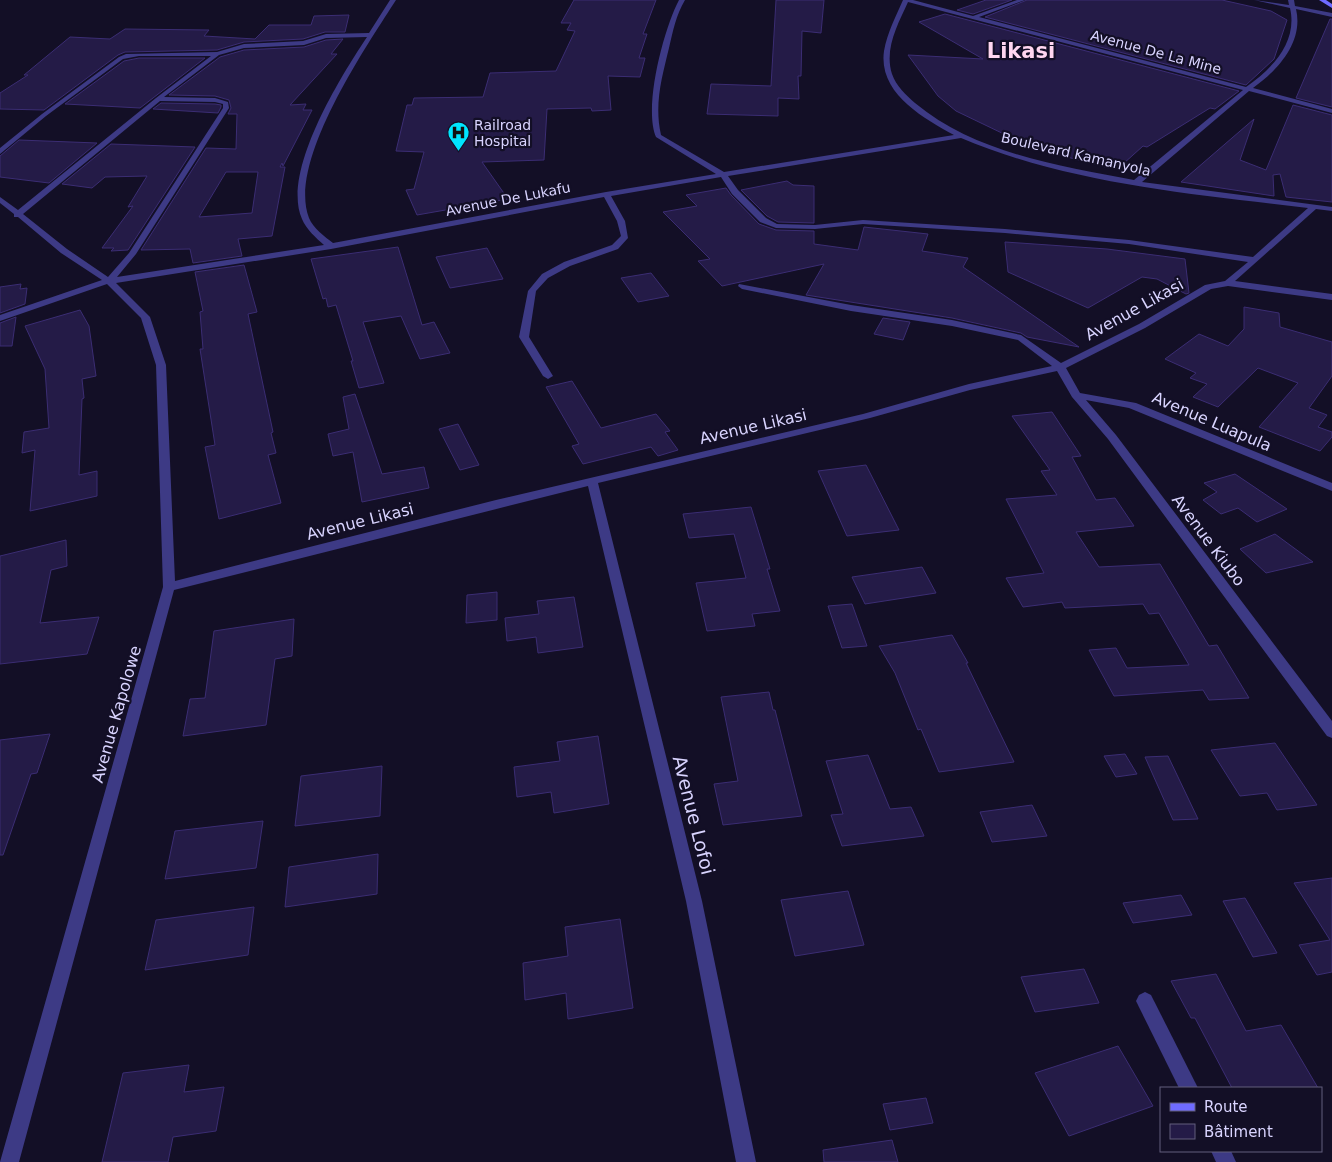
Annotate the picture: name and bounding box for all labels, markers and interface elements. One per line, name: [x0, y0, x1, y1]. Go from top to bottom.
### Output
street label: Avenue De La Mine: [1089, 27, 1223, 77]
district label: Likasi: [987, 39, 1055, 63]
place label: Railroad Hospital: [474, 117, 531, 149]
hospital icon: Railroad Hospital: [446, 121, 470, 152]
street label: Boulevard Kamanyola: [1000, 129, 1152, 179]
street label: Avenue De Lukafu: [444, 179, 572, 219]
street label: Avenue Likasi: [1082, 275, 1187, 344]
street label: Avenue Luapula: [1149, 388, 1274, 455]
street label: Avenue Likasi: [698, 405, 809, 448]
street label: Avenue Kiubo: [1168, 491, 1249, 590]
street label: Avenue Likasi: [305, 499, 416, 544]
street label: Avenue Kapolowe: [88, 643, 145, 785]
street label: Avenue Lofoi: [669, 753, 719, 877]
legend: [1160, 1087, 1322, 1152]
text: Route: [1204, 1098, 1248, 1116]
text: Bâtiment: [1204, 1123, 1273, 1141]

